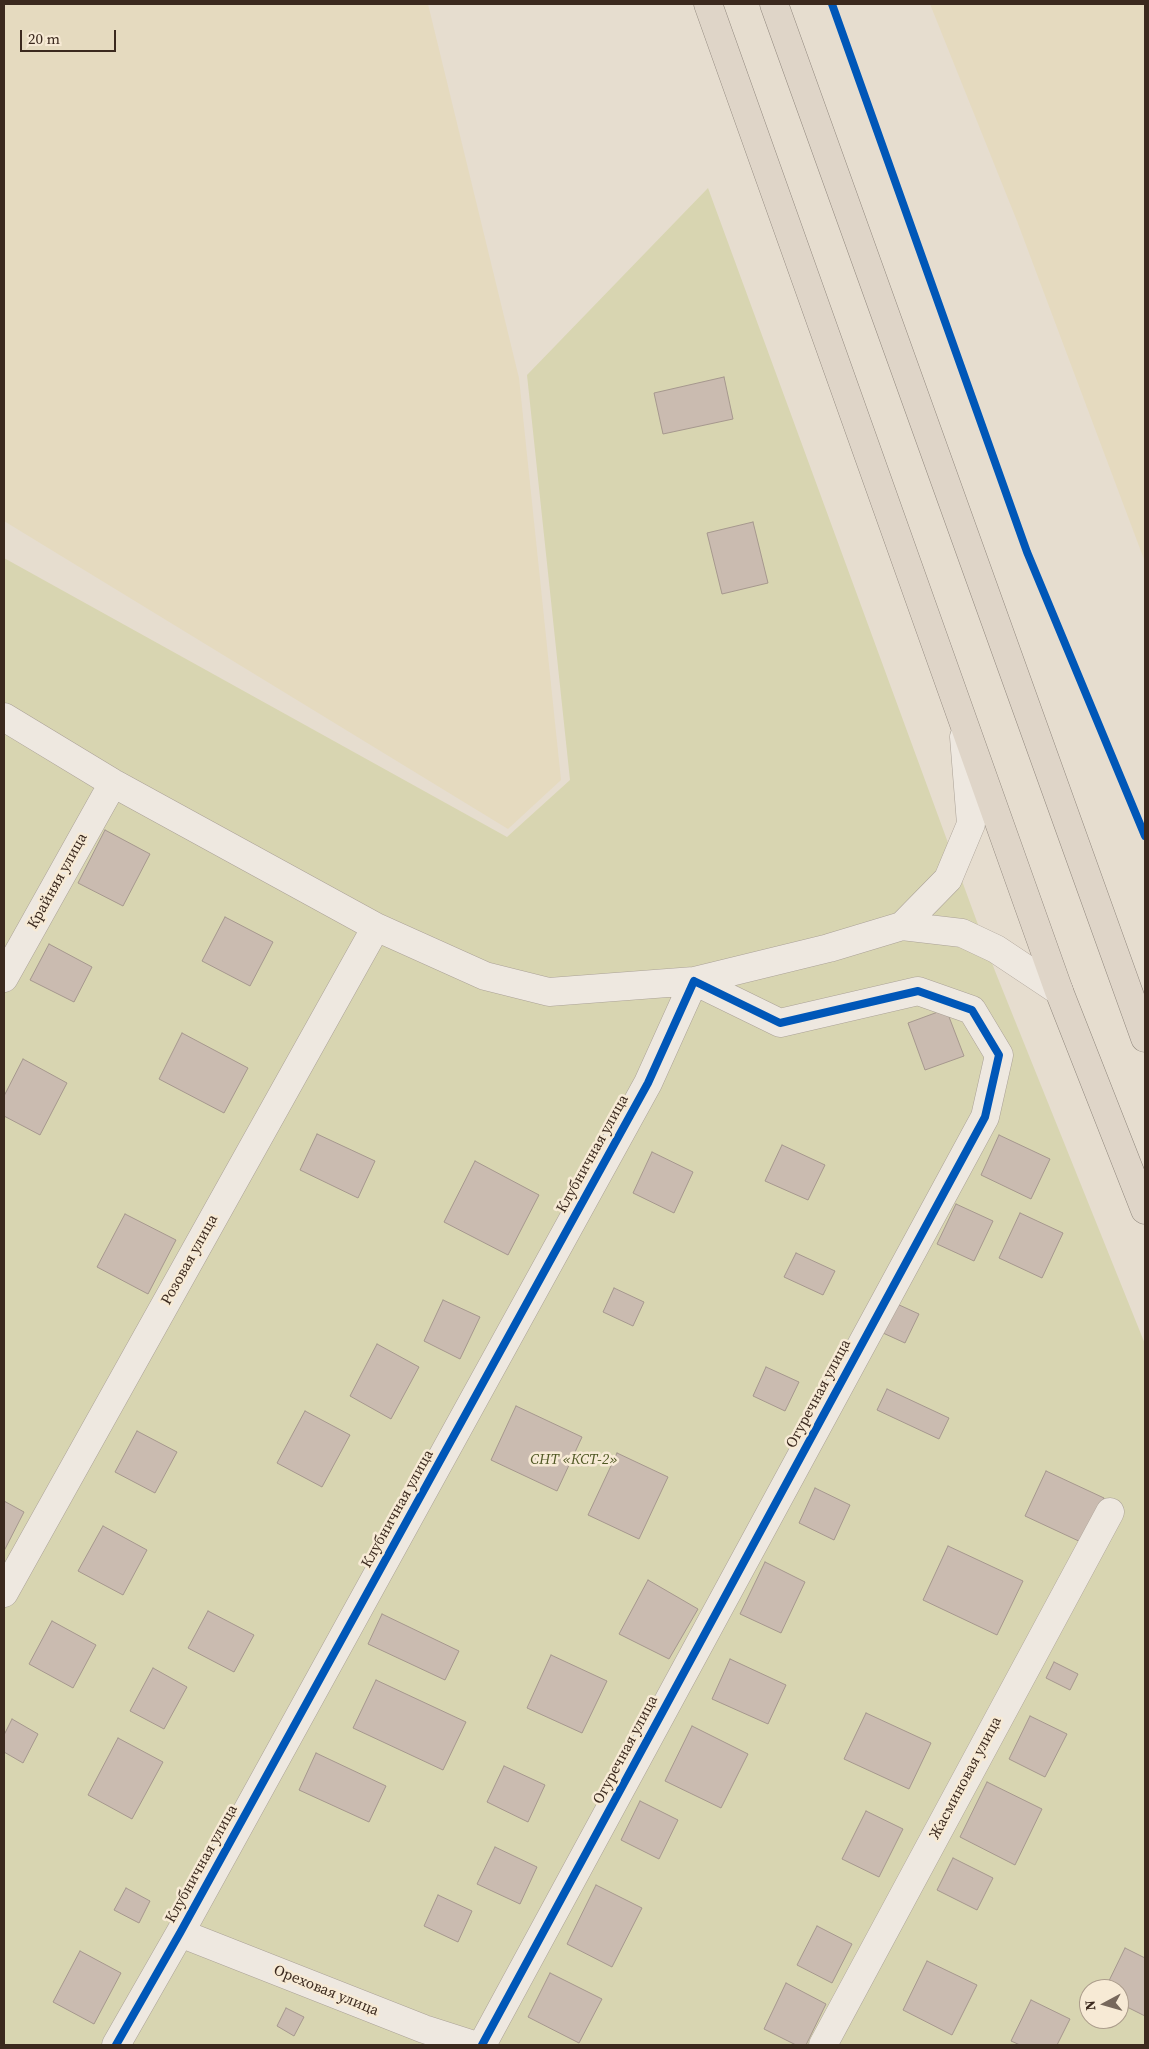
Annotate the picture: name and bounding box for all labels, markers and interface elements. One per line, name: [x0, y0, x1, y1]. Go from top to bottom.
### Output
scale bar: [22, 20, 119, 52]
text: 20 m: [28, 28, 60, 49]
street label: Крайняя улица: [24, 830, 92, 932]
street label: Клубничная улица: [553, 1092, 633, 1216]
street label: Розовая улица: [158, 1212, 222, 1308]
street label: Огуречная улица: [783, 1337, 855, 1451]
street label: Клубничная улица: [358, 1447, 438, 1571]
park label: СНТ «КСТ-2»: [530, 1451, 618, 1469]
street label: Огуречная улица: [590, 1693, 662, 1807]
street label: Жасминовая улица: [926, 1714, 1006, 1842]
street label: Клубничная улица: [162, 1802, 242, 1926]
street label: Ореховая улица: [271, 1962, 381, 2020]
north arrow: [1079, 1979, 1129, 2029]
text: N: [1080, 1999, 1101, 2012]

